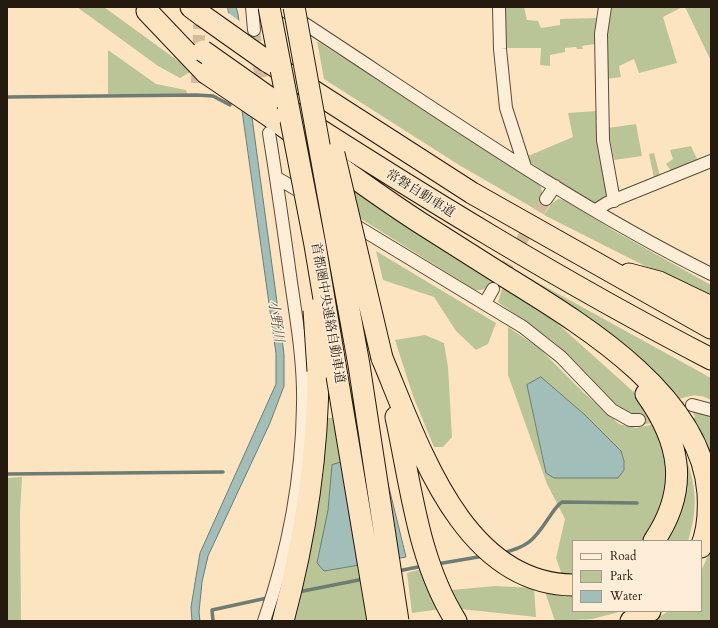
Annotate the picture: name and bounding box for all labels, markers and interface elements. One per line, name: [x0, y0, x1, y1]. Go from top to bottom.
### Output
street label: 常磐自動車道: [383, 167, 457, 221]
street label: 首都圏中央連絡自動車道: [307, 241, 347, 385]
water label: 小野川: [264, 299, 286, 343]
legend: [572, 540, 702, 612]
text: Road: [610, 548, 636, 564]
text: Park: [610, 568, 633, 584]
text: Water: [610, 588, 642, 604]

